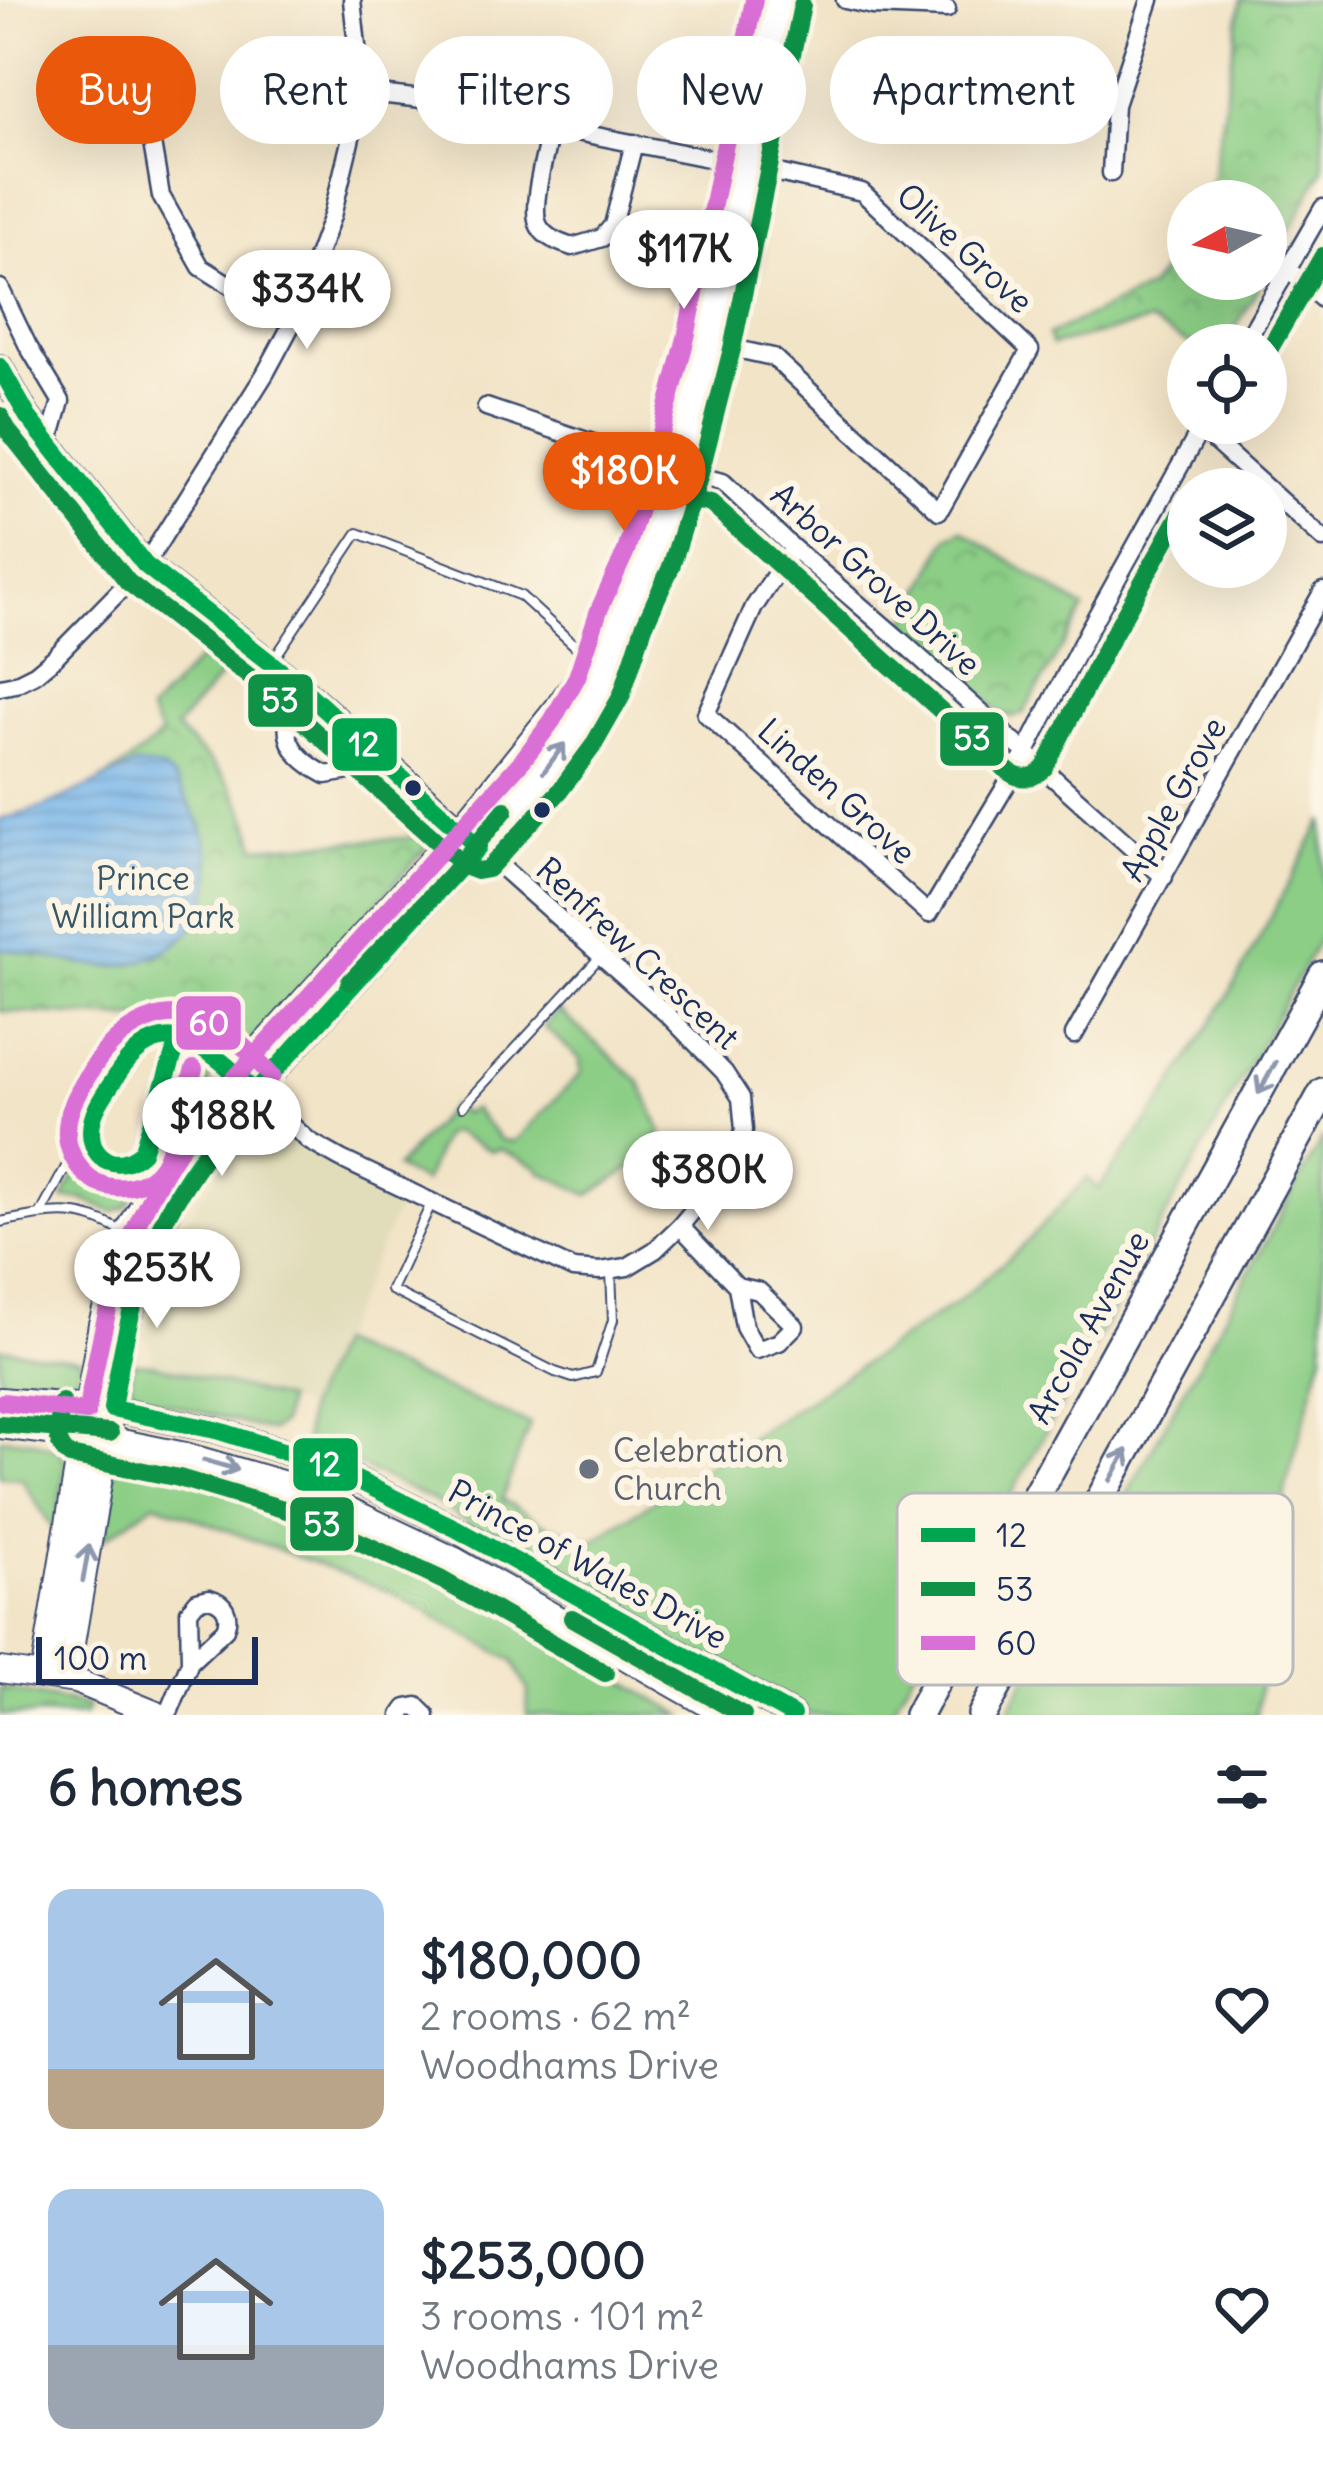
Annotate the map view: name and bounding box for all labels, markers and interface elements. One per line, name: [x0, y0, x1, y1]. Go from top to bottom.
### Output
chip: Buy: [36, 36, 196, 144]
chip: Rent: [220, 36, 390, 144]
chip: Filters: [414, 36, 613, 144]
chip: New: [637, 36, 806, 144]
chip: Apartment: [830, 36, 1118, 144]
street label: Olive Grove: [888, 174, 1042, 322]
north arrow: [1167, 180, 1287, 300]
map controls: [1167, 180, 1287, 588]
pin: $117K: [600, 210, 768, 312]
text: $117K: [636, 224, 732, 273]
pin: $334K: [223, 250, 391, 352]
text: $334K: [251, 264, 363, 313]
button: locate: [1167, 324, 1287, 444]
pin: $180K: [540, 432, 708, 534]
text: $180K: [570, 446, 678, 495]
button: layers: [1167, 468, 1287, 588]
street label: Arbor Grove Drive: [762, 474, 990, 684]
line badge: 53: [246, 672, 315, 729]
text: 53: [261, 679, 299, 721]
street label: Linden Grove: [749, 709, 925, 873]
line badge: 53: [938, 710, 1006, 768]
street label: Apple Grove: [1111, 710, 1235, 888]
line badge: 12: [330, 716, 399, 773]
text: 53: [953, 717, 991, 759]
text: 12: [348, 723, 380, 765]
one-way arrow: [541, 742, 566, 775]
unlabelled marker: [402, 777, 424, 799]
unlabelled marker: [531, 799, 553, 821]
street label: Renfrew Crescent: [528, 848, 748, 1058]
park label: Prince William Park: [51, 857, 235, 937]
line badge: 60: [174, 994, 243, 1052]
text: 60: [189, 1002, 229, 1044]
one-way arrow: [1254, 1059, 1278, 1094]
pin: $188K: [138, 1077, 306, 1179]
text: $188K: [169, 1091, 275, 1140]
pin: $380K: [624, 1131, 792, 1233]
text: $380K: [650, 1145, 766, 1194]
street label: Arcola Avenue: [1018, 1223, 1158, 1431]
pin: $253K: [73, 1229, 241, 1331]
text: $253K: [101, 1243, 213, 1292]
place label: Celebration Church: [613, 1429, 783, 1509]
line badge: 12: [291, 1436, 360, 1493]
text: 12: [309, 1443, 341, 1485]
one-way arrow: [1108, 1449, 1131, 1484]
one-way arrow: [201, 1455, 239, 1477]
marker: Celebration Church: [576, 1456, 602, 1482]
street label: Prince of Wales Drive: [441, 1470, 735, 1658]
legend: [897, 1493, 1293, 1685]
line badge: 53: [288, 1495, 356, 1553]
text: 53: [303, 1503, 341, 1545]
text: 12: [996, 1514, 1027, 1556]
one-way arrow: [75, 1544, 98, 1583]
text: 53: [996, 1568, 1034, 1610]
text: 60: [996, 1622, 1037, 1664]
scale bar: [36, 1631, 258, 1684]
text: 100 m: [54, 1637, 147, 1679]
icon: filters: [1209, 1754, 1275, 1820]
text: 6 homes: [48, 1755, 243, 1819]
text: $180,000: [420, 1928, 642, 1992]
icon: home: [144, 1937, 288, 2081]
icon: heart: [1209, 1976, 1275, 2042]
text: 2 rooms · 62 m²: [420, 1992, 691, 2041]
text: Woodhams Drive: [420, 2041, 719, 2090]
text: $253,000: [420, 2228, 646, 2292]
icon: home: [144, 2237, 288, 2381]
icon: heart: [1209, 2276, 1275, 2342]
text: 3 rooms · 101 m²: [420, 2292, 705, 2341]
text: Woodhams Drive: [420, 2341, 719, 2390]

